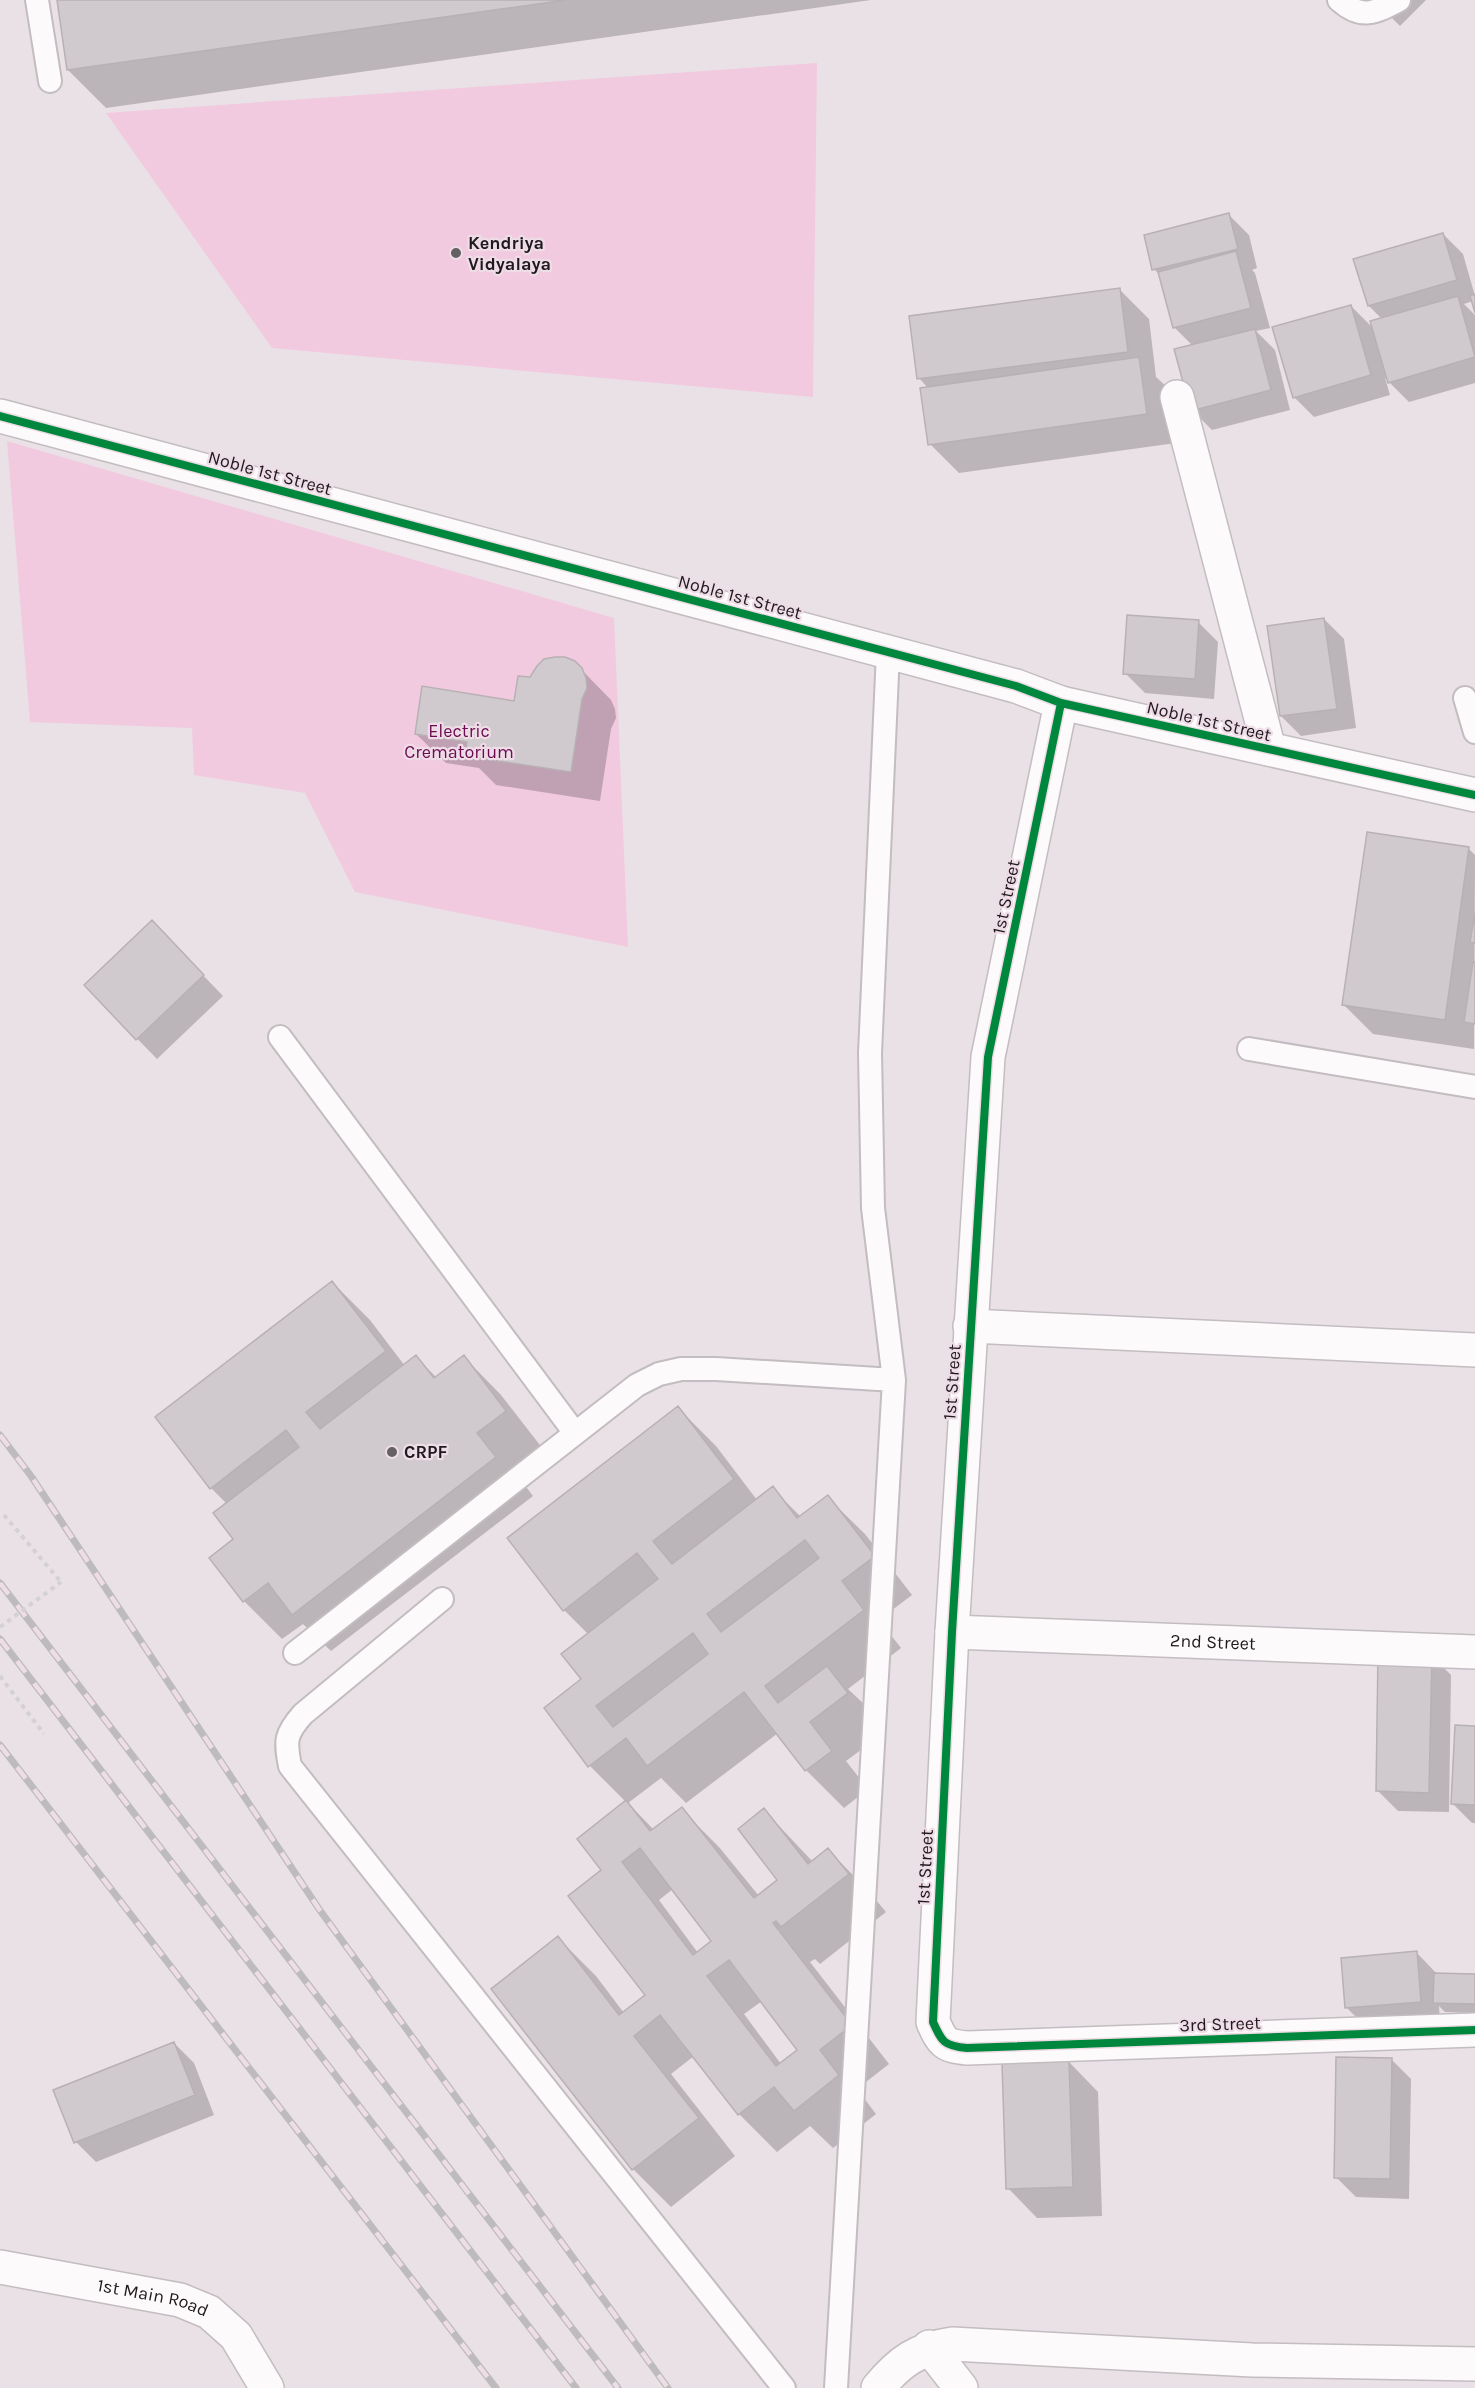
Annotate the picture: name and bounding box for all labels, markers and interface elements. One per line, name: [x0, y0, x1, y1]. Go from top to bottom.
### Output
place label: Kendriya Vidyalaya: [468, 232, 551, 275]
marker: Kendriya Vidyalaya: [449, 246, 463, 260]
street label: Noble 1st Street: [206, 446, 335, 500]
street label: Noble 1st Street: [676, 570, 805, 624]
street label: Noble 1st Street: [1145, 696, 1274, 746]
park label: Electric Crematorium: [404, 720, 514, 763]
street label: 1st Street: [987, 857, 1025, 936]
street label: 1st Street: [938, 1343, 966, 1421]
place label: CRPF: [404, 1441, 447, 1463]
marker: CRPF: [385, 1445, 399, 1459]
street label: 2nd Street: [1170, 1629, 1256, 1655]
street label: 1st Street: [912, 1828, 938, 1905]
street label: 3rd Street: [1179, 2012, 1261, 2036]
street label: 1st Main Road: [96, 2274, 212, 2322]

